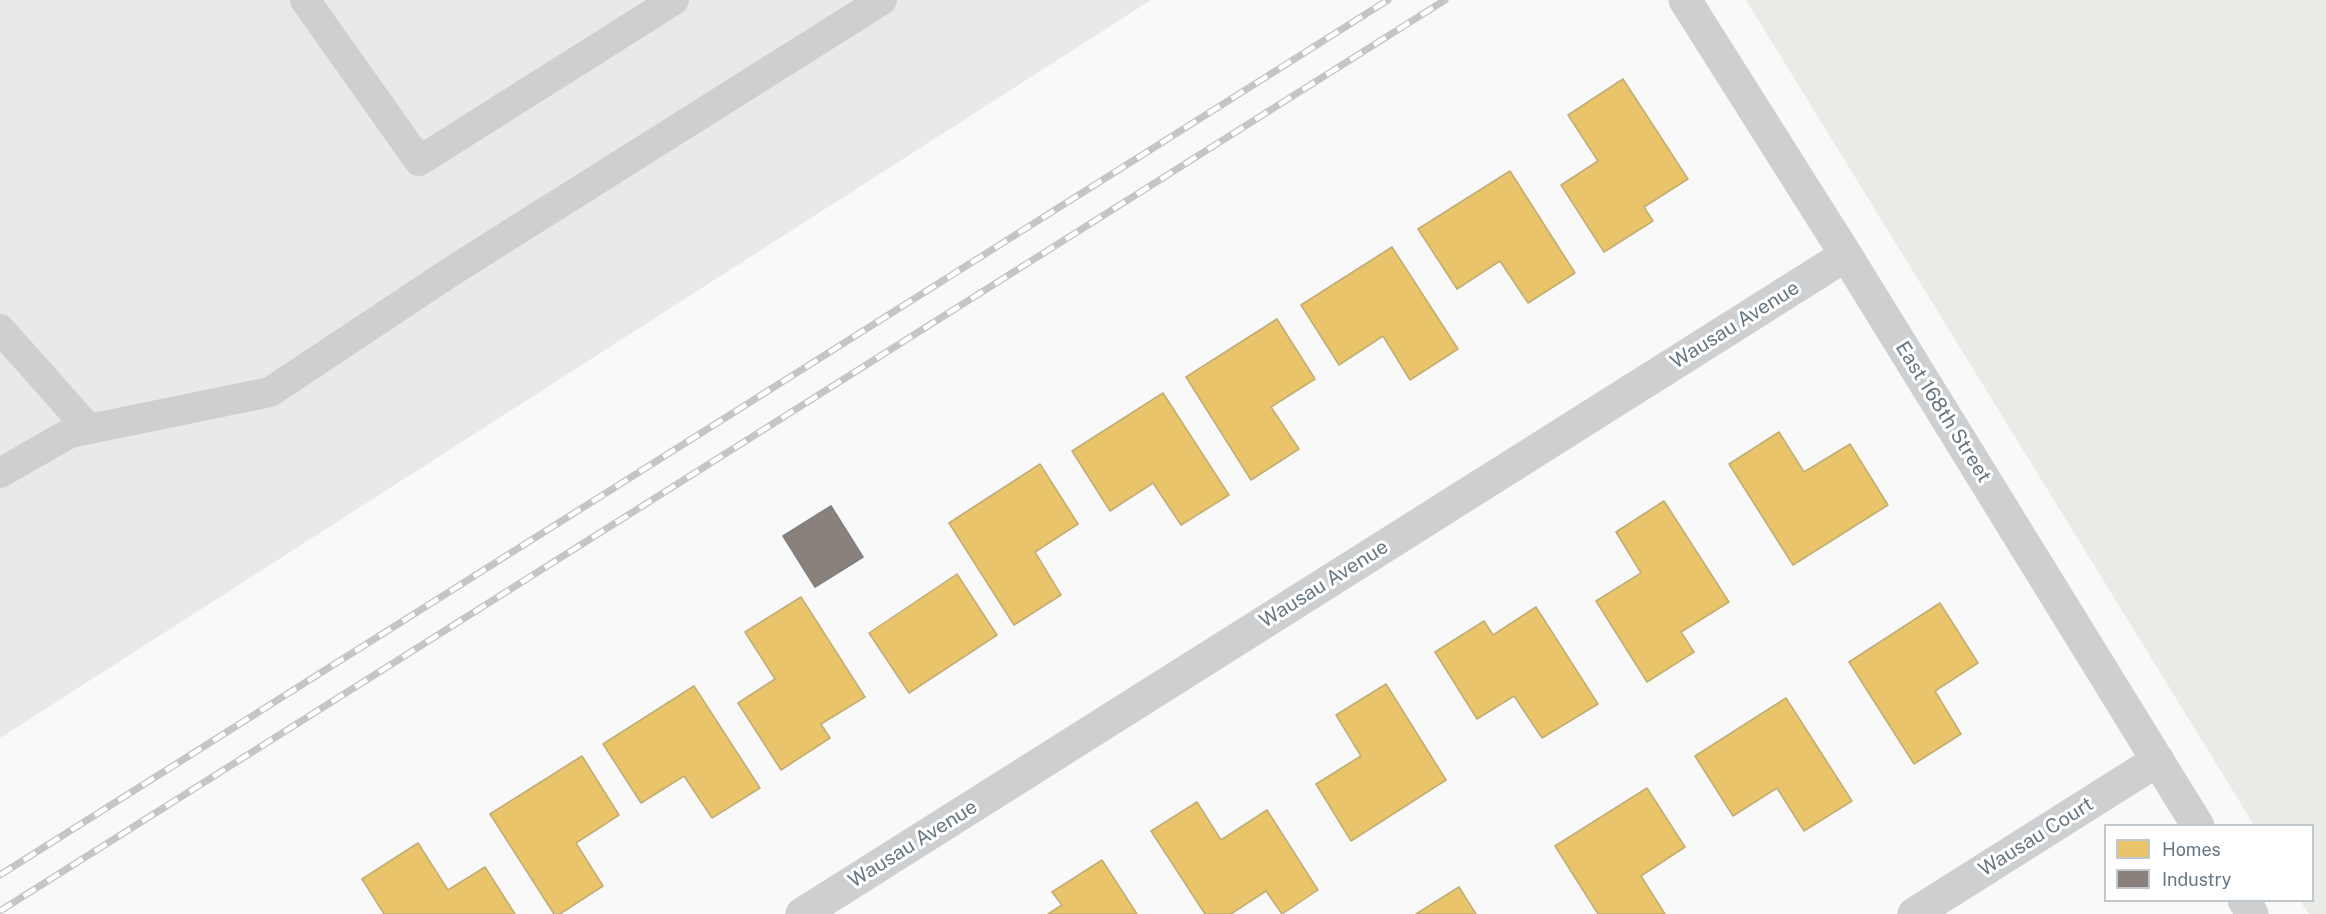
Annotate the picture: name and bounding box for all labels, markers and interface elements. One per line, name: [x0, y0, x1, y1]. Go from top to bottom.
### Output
street label: Wausau Avenue: [1666, 276, 1804, 374]
street label: East 168th Street: [1890, 337, 1996, 487]
street label: Wausau Avenue: [1255, 535, 1393, 633]
street label: Wausau Court: [1974, 792, 2098, 882]
street label: Wausau Avenue: [844, 795, 982, 893]
legend: [2104, 824, 2314, 902]
text: Homes: [2162, 839, 2221, 860]
text: Industry: [2162, 869, 2231, 890]

